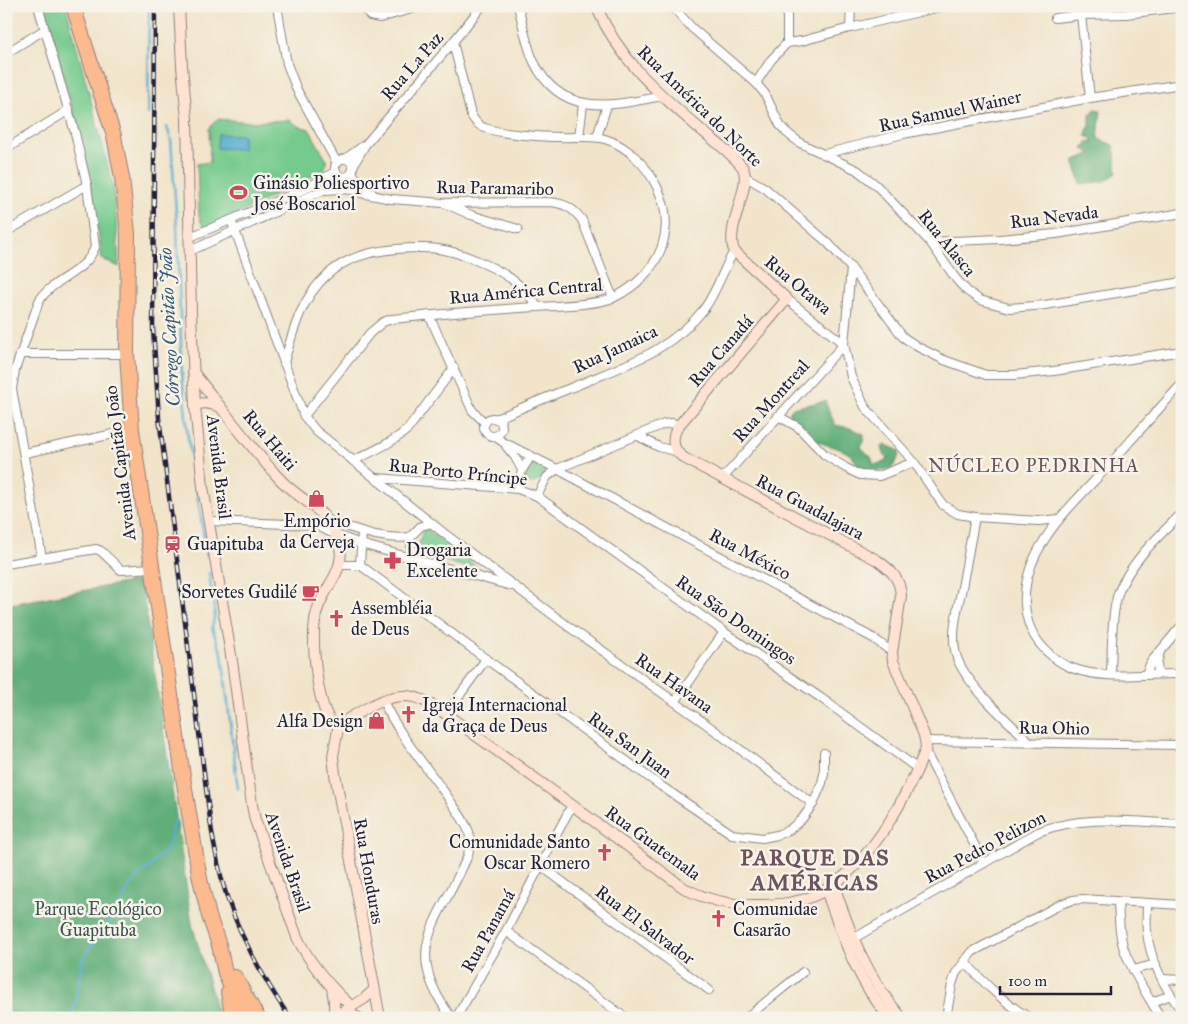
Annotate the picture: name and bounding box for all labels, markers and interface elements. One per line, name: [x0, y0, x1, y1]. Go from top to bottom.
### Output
street label: Rua La Paz: [376, 27, 448, 105]
street label: Rua América do Norte: [633, 41, 767, 171]
street label: Rua Samuel Wainer: [877, 85, 1024, 137]
place label: Ginásio Poliesportivo José Boscariol: [251, 172, 410, 216]
street label: Rua Paramaribo: [436, 176, 554, 200]
sports icon: Ginásio Poliesportivo José Boscariol: [229, 183, 249, 203]
street label: Rua Nevada: [1009, 201, 1100, 233]
street label: Rua Alasca: [913, 205, 981, 281]
water label: Córrego Capitão João: [153, 247, 186, 407]
street label: Rua Otawa: [760, 251, 836, 320]
street label: Rua América Central: [448, 273, 604, 309]
street label: Rua Canadá: [684, 310, 758, 391]
street label: Rua Jamaica: [569, 320, 662, 379]
street label: Rua Montreal: [728, 355, 814, 447]
street label: Avenida Capitão João: [100, 384, 142, 543]
street label: Rua Haiti: [238, 405, 302, 475]
street label: Avenida Brasil: [202, 413, 236, 521]
district label: NÚCLEO PEDRINHA: [928, 453, 1140, 477]
street label: Rua Porto Príncipe: [387, 454, 529, 490]
street label: Rua Guadalajara: [752, 469, 868, 545]
shop icon: Empório da Cerveja: [307, 488, 327, 508]
place label: Empório da Cerveja: [279, 510, 355, 553]
street label: Rua México: [706, 523, 794, 585]
place label: Guapituba: [187, 533, 264, 555]
station icon: Guapituba: [163, 534, 183, 554]
place label: Drogaria Excelente: [406, 539, 478, 582]
pharmacy icon: Drogaria Excelente: [382, 550, 402, 570]
street label: Rua São Domingos: [671, 570, 800, 671]
place label: Sorvetes Gudilé: [181, 581, 298, 603]
cafe icon: Sorvetes Gudilé: [301, 582, 321, 602]
place label: Assembléia de Deus: [350, 597, 433, 640]
church icon: Assembléia de Deus: [327, 608, 347, 628]
street label: Rua Havana: [631, 648, 718, 718]
place label: Igreja Internacional da Graça de Deus: [422, 694, 567, 737]
church icon: Igreja Internacional da Graça de Deus: [398, 705, 418, 725]
street label: Rua San Juan: [583, 707, 677, 784]
place label: Alfa Design: [276, 710, 363, 733]
shop icon: Alfa Design: [367, 711, 387, 731]
street label: Rua Ohio: [1018, 716, 1090, 740]
street label: Rua Guatemala: [601, 801, 705, 885]
street label: Rua Pedro Pelizon: [921, 806, 1050, 888]
street label: Avenida Brasil: [260, 808, 316, 915]
street label: Rua Honduras: [349, 816, 389, 926]
place label: Comunidade Santo Oscar Romero: [449, 831, 590, 874]
church icon: Comunidade Santo Oscar Romero: [594, 842, 614, 862]
district label: PARQUE DAS AMÉRICAS: [740, 844, 890, 896]
street label: Rua El Salvador: [591, 880, 699, 970]
street label: Rua Panamá: [456, 885, 520, 976]
park label: Parque Ecológico Guapituba: [34, 898, 162, 941]
place label: Comunidae Casarão: [733, 898, 818, 941]
church icon: Comunidae Casarão: [709, 909, 729, 929]
scale bar: [1000, 964, 1112, 996]
text: 100 m: [1008, 972, 1048, 990]

